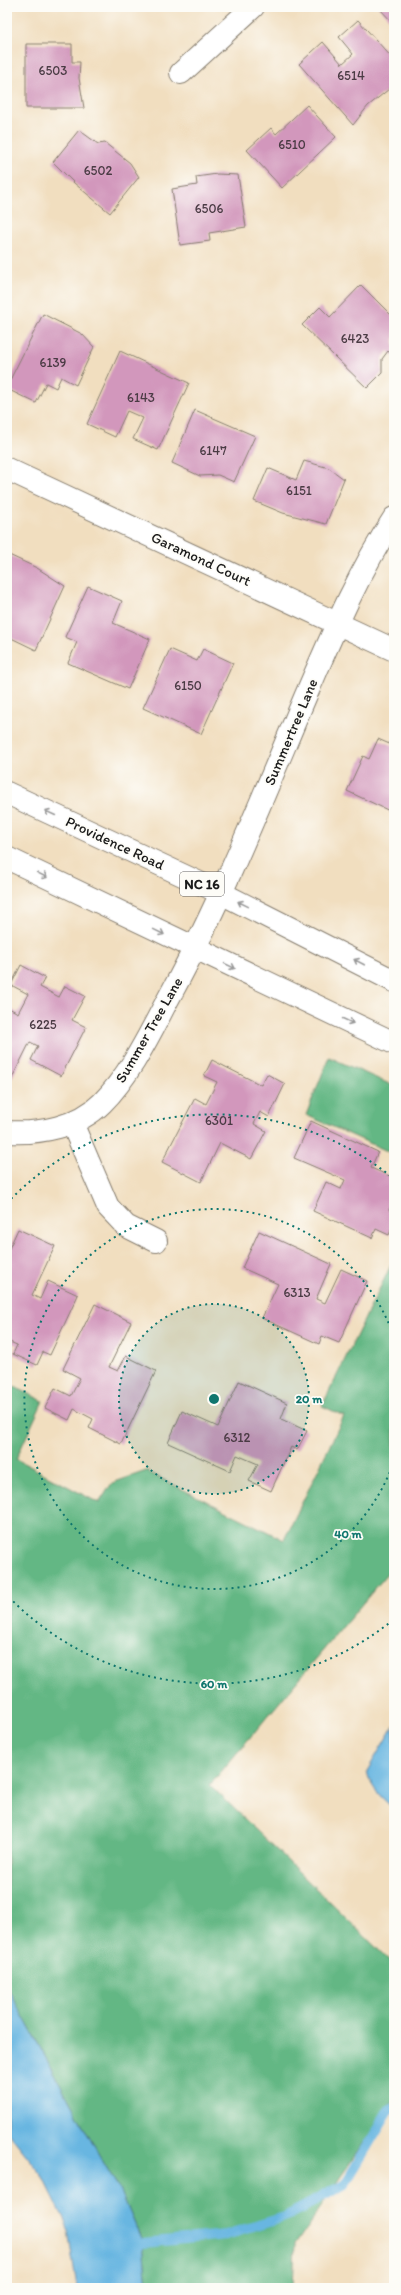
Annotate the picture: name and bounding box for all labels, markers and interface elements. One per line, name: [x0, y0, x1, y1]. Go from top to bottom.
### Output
house number: 6503: [39, 63, 67, 78]
house number: 6514: [337, 68, 365, 83]
house number: 6510: [278, 137, 306, 152]
house number: 6502: [84, 163, 112, 178]
house number: 6506: [195, 201, 223, 216]
house number: 6423: [341, 331, 369, 346]
house number: 6139: [40, 355, 67, 370]
house number: 6143: [127, 390, 155, 405]
house number: 6147: [199, 443, 227, 458]
house number: 6151: [286, 483, 312, 498]
street label: Garamond Court: [148, 528, 254, 590]
street label: Summertree Lane: [260, 676, 322, 788]
house number: 6150: [174, 678, 202, 693]
one-way arrow: [44, 809, 56, 816]
street label: Providence Road: [63, 812, 167, 874]
one-way arrow: [36, 872, 48, 879]
road number: NC 16: [180, 872, 224, 896]
one-way arrow: [238, 900, 250, 907]
one-way arrow: [153, 929, 165, 936]
one-way arrow: [354, 958, 366, 966]
one-way arrow: [224, 963, 236, 970]
street label: Summer Tree Lane: [111, 974, 187, 1086]
house number: 6225: [29, 1017, 57, 1032]
one-way arrow: [341, 1018, 353, 1025]
house number: 6301: [205, 1113, 233, 1128]
house number: 6313: [283, 1285, 311, 1300]
centre of rings: [207, 1392, 221, 1406]
text: 20 m: [296, 1392, 323, 1406]
house number: 6312: [224, 1430, 251, 1445]
text: 40 m: [334, 1527, 363, 1541]
text: 60 m: [201, 1677, 228, 1691]

